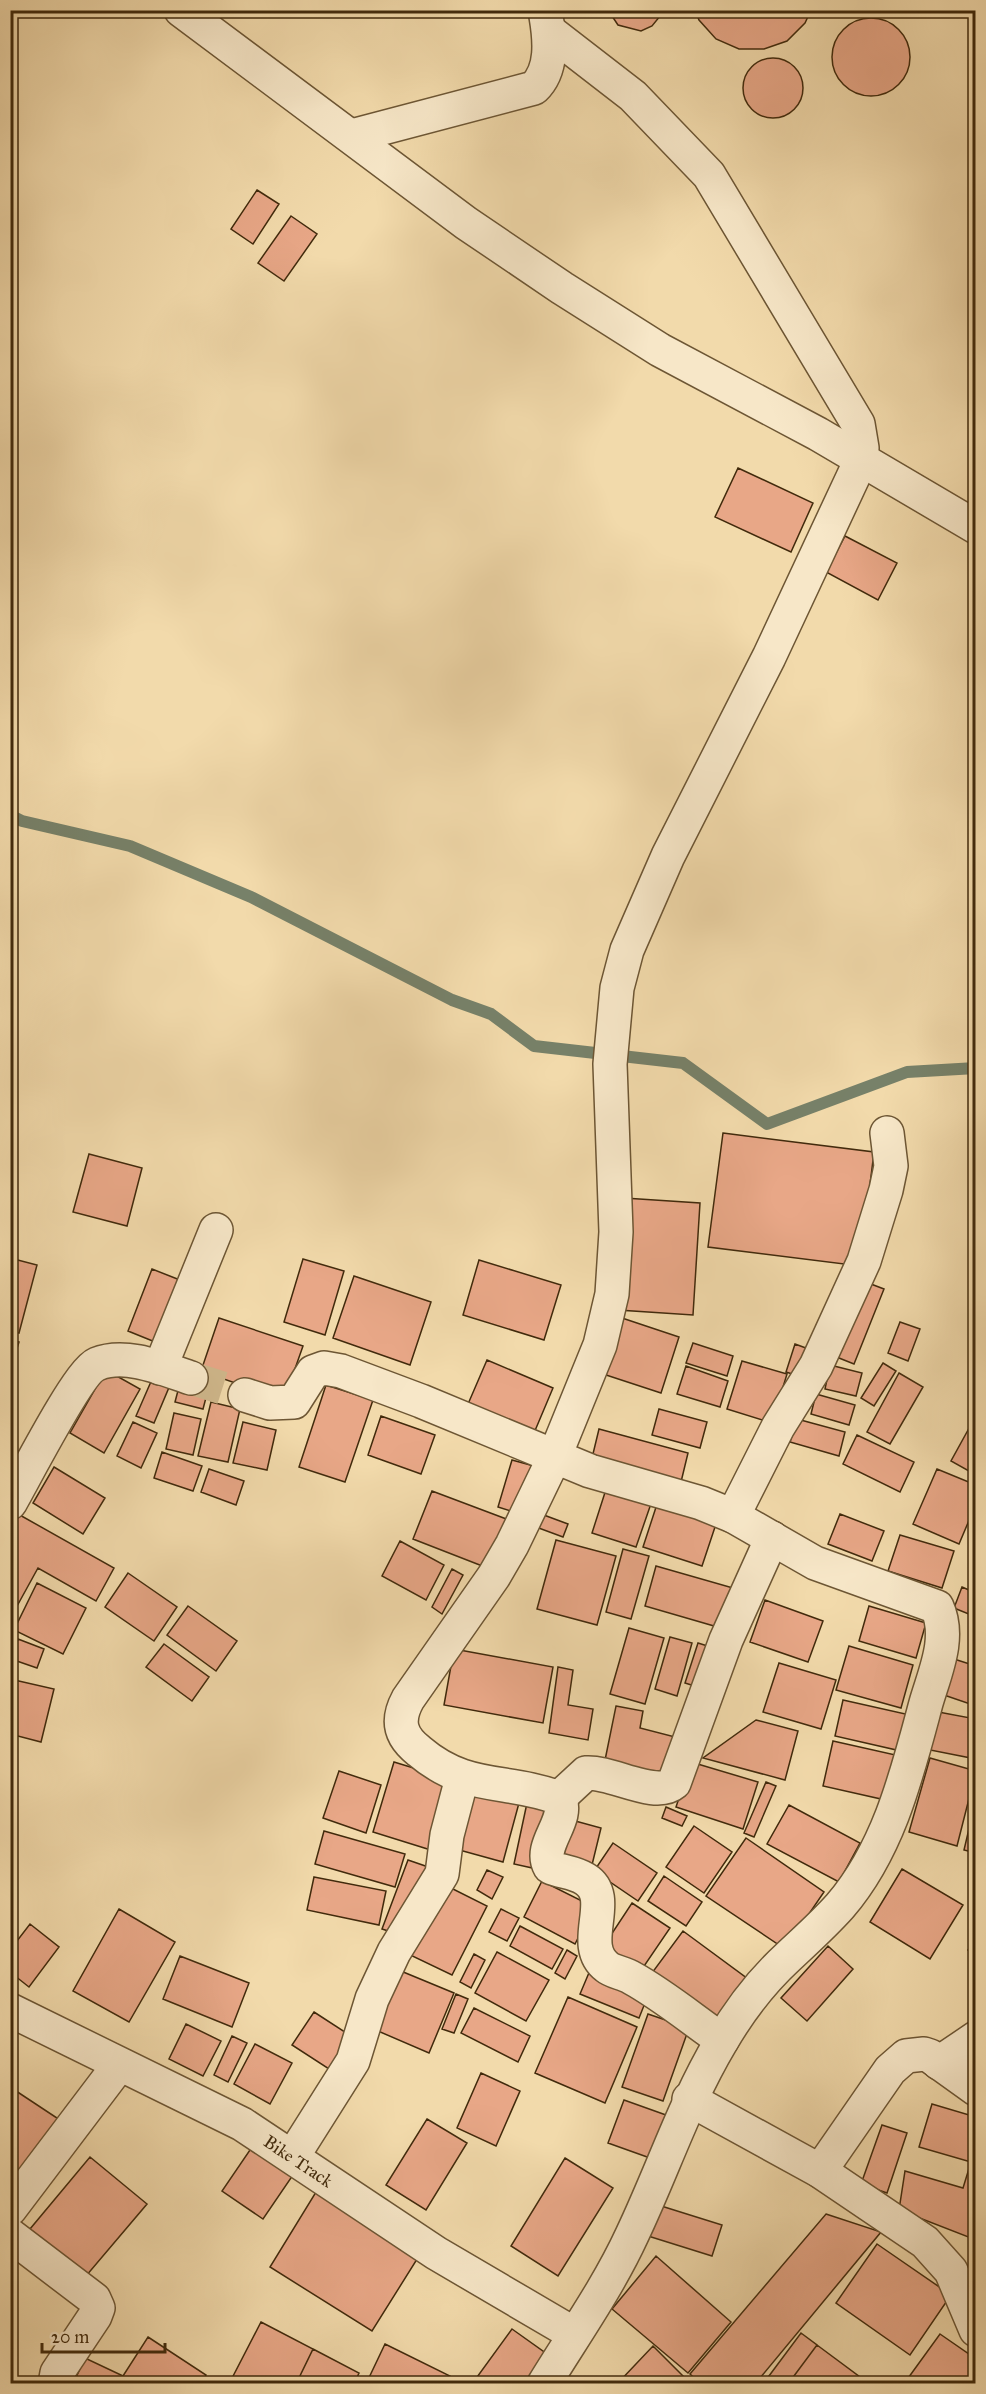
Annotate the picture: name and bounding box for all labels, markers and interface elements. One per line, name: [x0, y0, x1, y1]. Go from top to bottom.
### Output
street label: Bike Track: [259, 2130, 338, 2193]
scale bar: [42, 2316, 165, 2354]
text: 20 m: [51, 2326, 89, 2348]

